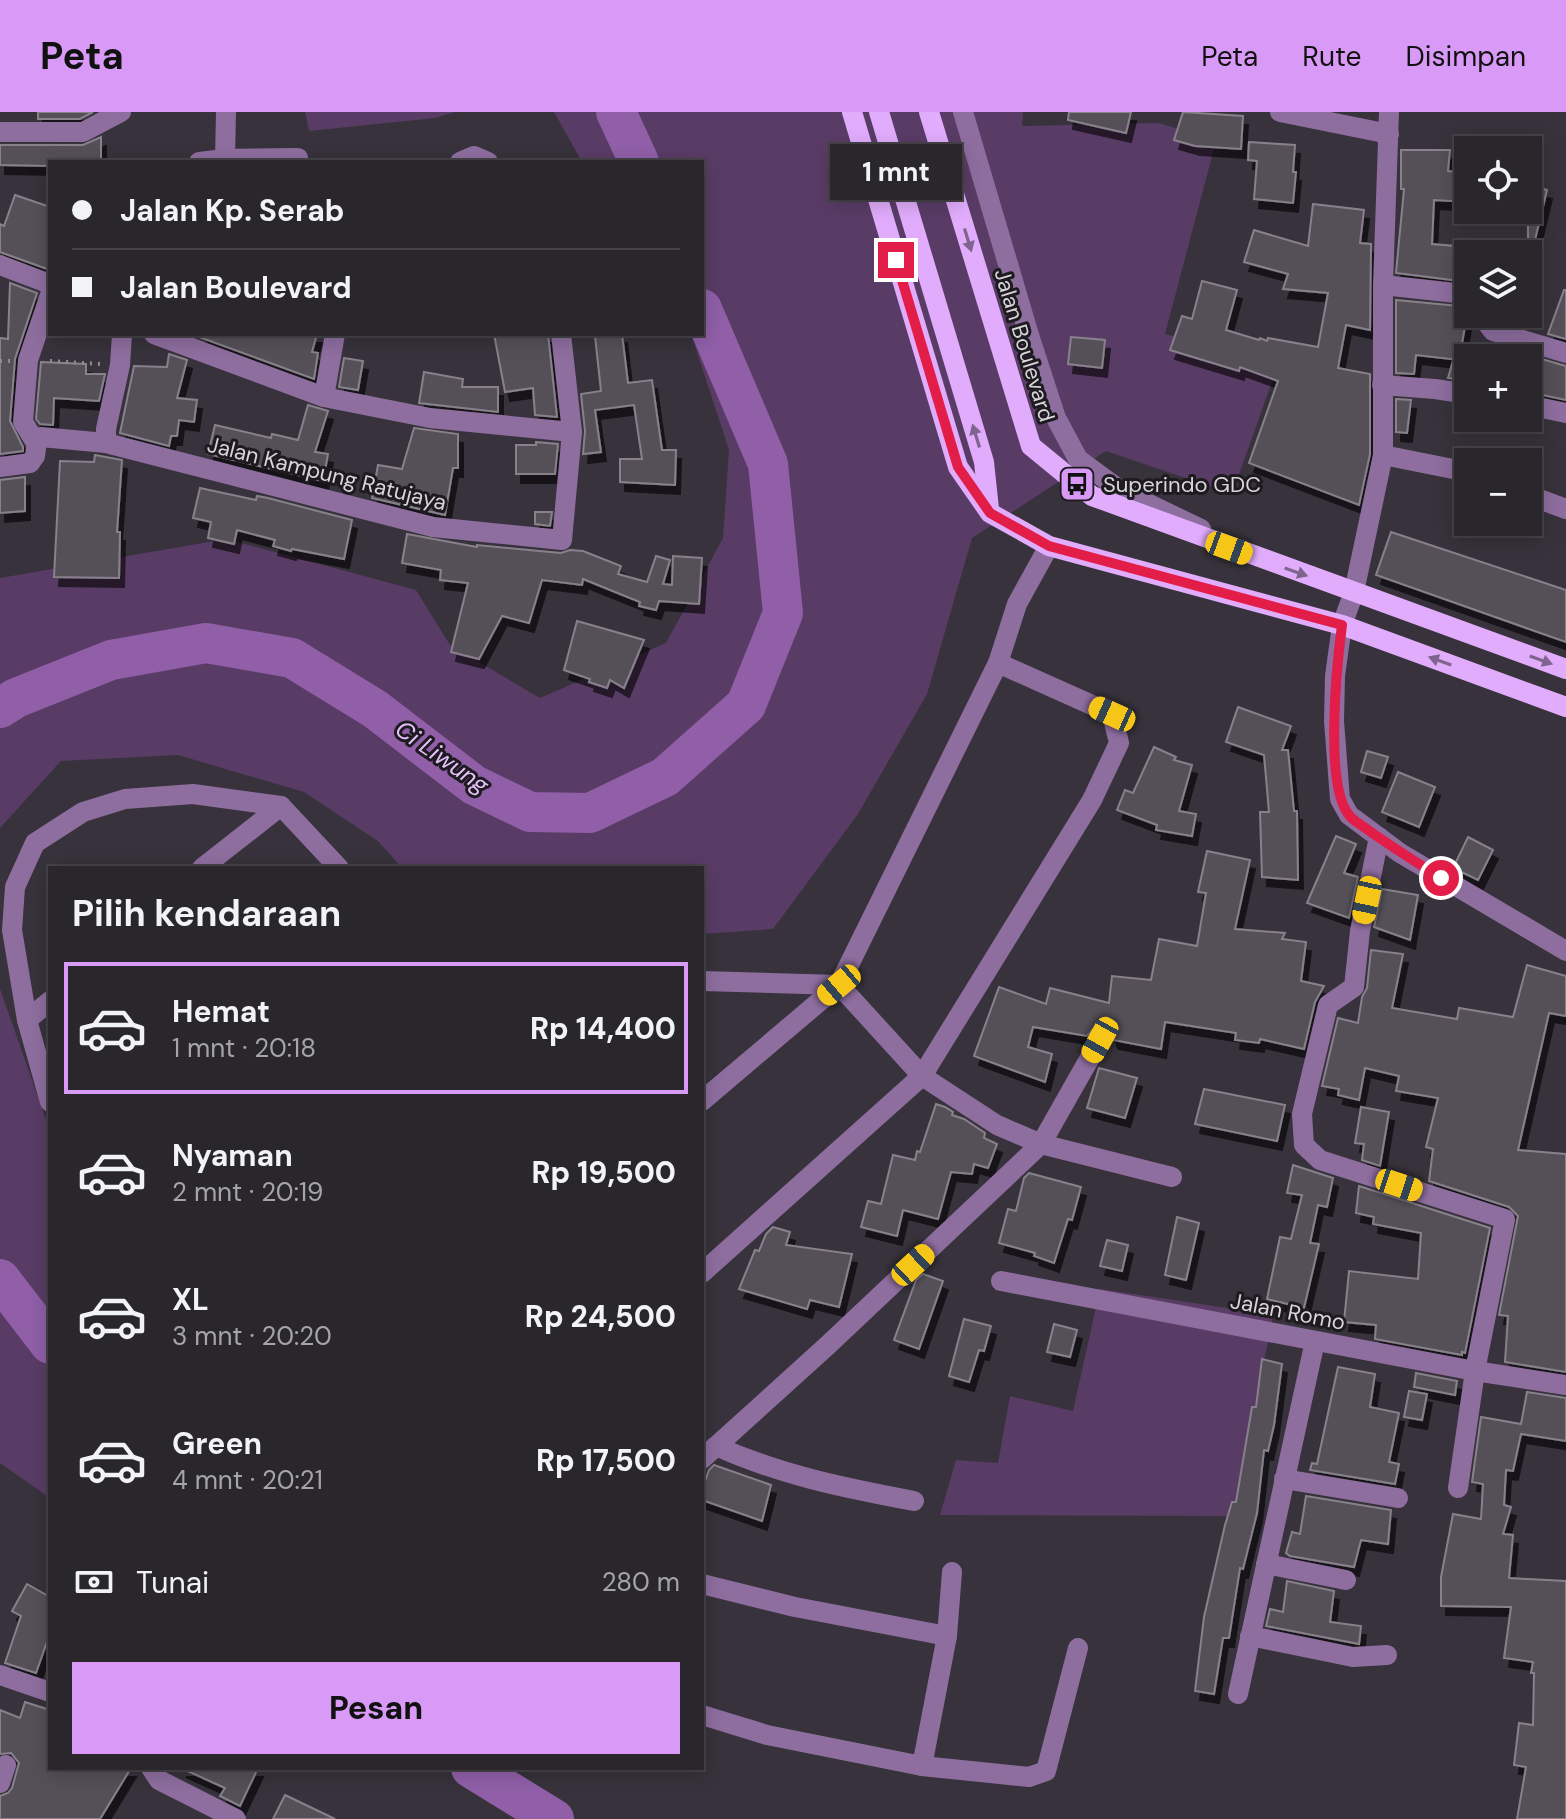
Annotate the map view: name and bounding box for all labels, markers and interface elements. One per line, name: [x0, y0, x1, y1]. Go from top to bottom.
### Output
text: Peta: [40, 31, 124, 81]
text: Peta: [1201, 38, 1258, 75]
text: Rute: [1302, 38, 1361, 75]
text: Disimpan: [1405, 38, 1526, 75]
map controls: [1454, 136, 1542, 536]
button: locate: [1454, 136, 1542, 224]
callout: 1 mnt: [830, 144, 962, 200]
text: 1 mnt: [862, 155, 930, 189]
text: Jalan Kp. Serab: [120, 191, 345, 230]
one-way arrow: [962, 229, 975, 253]
button: layers: [1454, 240, 1542, 328]
route end: [878, 242, 914, 278]
street label: Jalan Boulevard: [987, 265, 1062, 425]
text: Jalan Boulevard: [120, 268, 352, 307]
button: +: [1454, 344, 1542, 432]
one-way arrow: [969, 424, 982, 448]
street label: Jalan Kampung Ratujaya: [204, 430, 450, 517]
button: −: [1454, 448, 1542, 536]
bus stop icon: Superindo GDC: [1058, 465, 1096, 503]
place label: Superindo GDC: [1103, 470, 1261, 499]
car: [1202, 529, 1256, 567]
one-way arrow: [1285, 566, 1309, 578]
one-way arrow: [1428, 654, 1452, 666]
one-way arrow: [1529, 654, 1553, 667]
car: [1085, 693, 1139, 735]
water label: Ci Liwung: [389, 713, 496, 801]
route start: [1423, 860, 1459, 896]
car: [1350, 874, 1384, 926]
text: Pilih kendaraan: [72, 890, 341, 937]
car: [813, 960, 865, 1010]
icon: car: [76, 992, 148, 1064]
text: Hemat: [172, 992, 270, 1031]
text: Rp 14,400: [530, 1009, 676, 1048]
car: [1078, 1013, 1122, 1067]
text: 1 mnt · 20:18: [172, 1031, 316, 1065]
icon: car: [76, 1136, 148, 1208]
text: Nyaman: [172, 1136, 293, 1175]
text: Rp 19,500: [532, 1153, 676, 1192]
car: [1372, 1166, 1426, 1204]
text: 2 mnt · 20:19: [172, 1175, 323, 1209]
car: [887, 1240, 939, 1290]
icon: car: [76, 1280, 148, 1352]
text: XL: [172, 1280, 209, 1319]
street label: Jalan Romo: [1228, 1286, 1348, 1337]
text: Rp 24,500: [525, 1297, 676, 1336]
text: 3 mnt · 20:20: [172, 1319, 332, 1353]
icon: car: [76, 1424, 148, 1496]
text: Green: [172, 1424, 262, 1463]
text: Rp 17,500: [536, 1441, 676, 1480]
text: 4 mnt · 20:21: [172, 1463, 323, 1497]
icon: cash: [72, 1560, 116, 1604]
text: Tunai: [136, 1563, 209, 1602]
text: 280 m: [602, 1565, 680, 1599]
button: Pesan: [72, 1662, 680, 1754]

